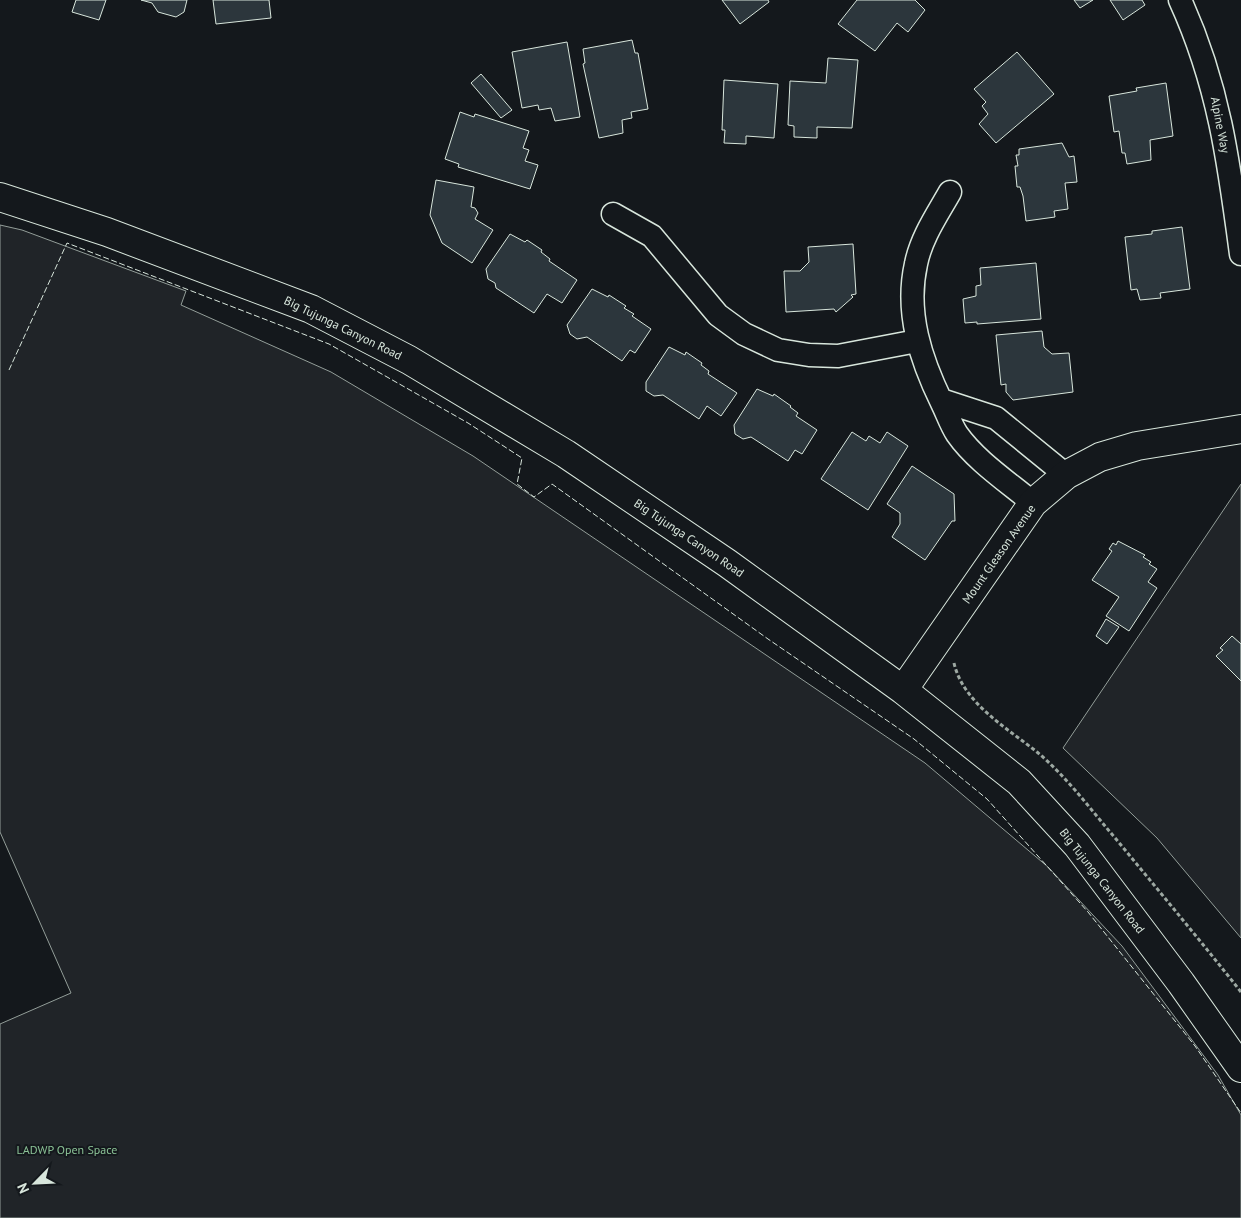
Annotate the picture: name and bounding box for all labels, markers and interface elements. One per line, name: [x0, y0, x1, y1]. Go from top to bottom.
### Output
street label: Alpine Way: [1208, 96, 1233, 155]
street label: Big Tujunga Canyon Road: [282, 292, 405, 363]
street label: Big Tujunga Canyon Road: [631, 495, 747, 580]
street label: Mount Gleason Avenue: [959, 501, 1038, 606]
street label: Big Tujunga Canyon Road: [1057, 825, 1148, 936]
park label: LADWP Open Space: [17, 1142, 117, 1157]
north arrow: [10, 1158, 60, 1208]
text: N: [13, 1180, 33, 1196]

